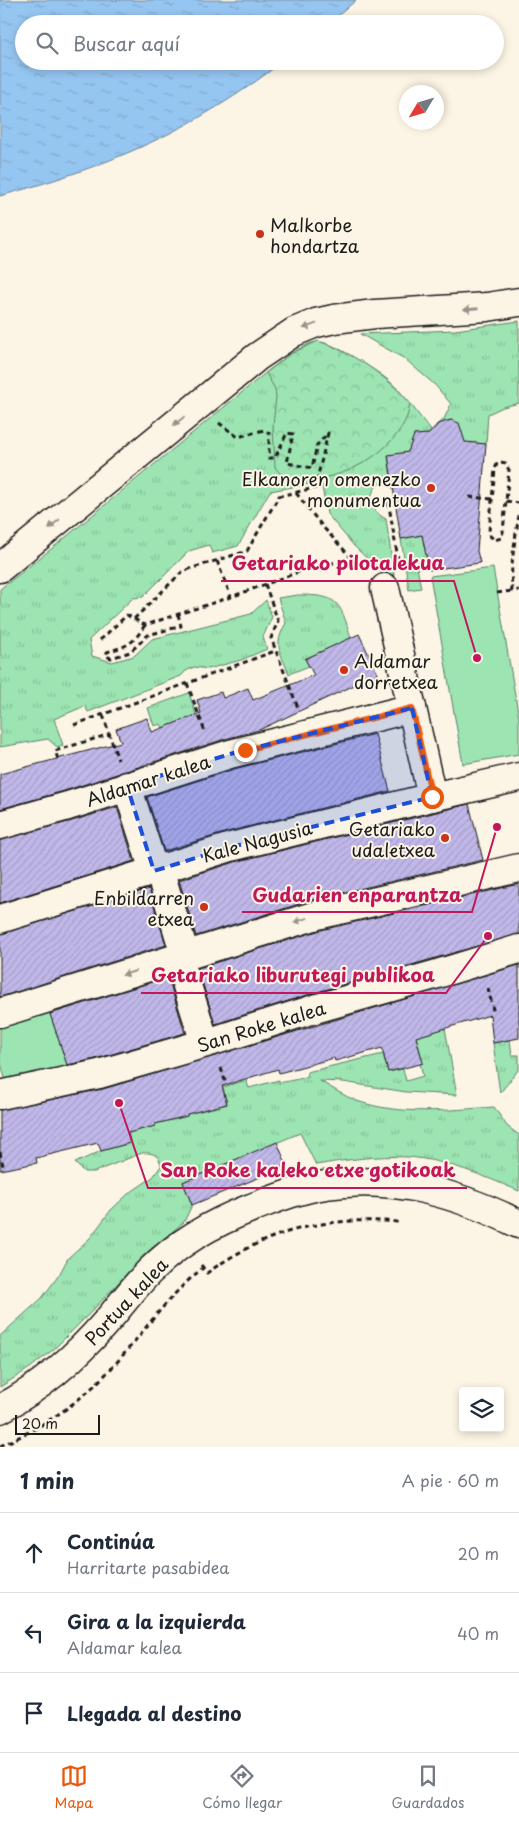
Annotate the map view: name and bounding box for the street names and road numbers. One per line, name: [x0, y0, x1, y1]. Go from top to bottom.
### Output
street label: Aldamar kalea: [82, 747, 214, 813]
street label: Kale Nagusia: [199, 813, 315, 869]
street label: San Roke kalea: [193, 993, 329, 1058]
street label: Portua kalea: [78, 1251, 174, 1351]

